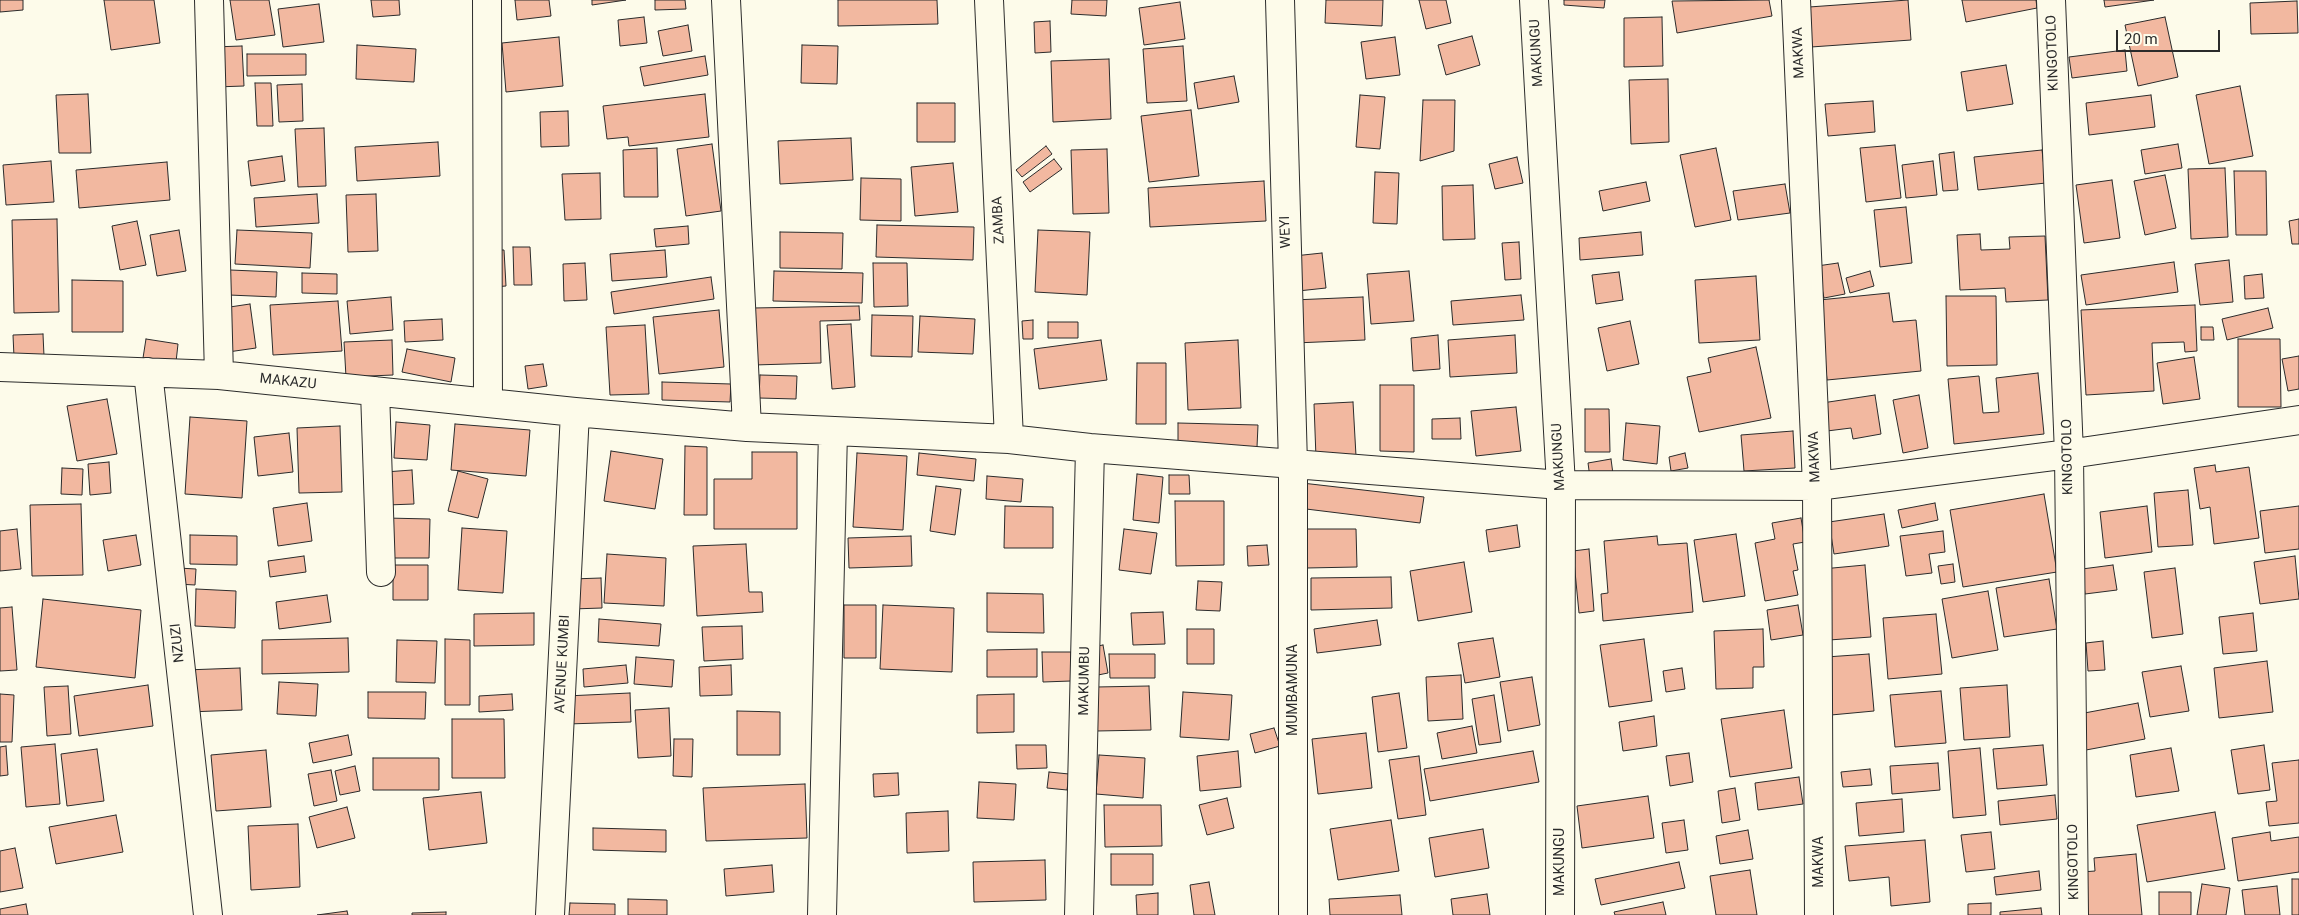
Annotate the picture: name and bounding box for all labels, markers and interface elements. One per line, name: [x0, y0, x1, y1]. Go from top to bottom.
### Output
street label: KINGOTOLO: [2043, 15, 2063, 91]
street label: MAKUNGU: [1527, 19, 1547, 87]
scale bar: [2119, 20, 2223, 52]
street label: MAKWA: [1790, 27, 1808, 79]
text: 20 m: [2124, 30, 2158, 48]
street label: ZAMBA: [989, 196, 1009, 244]
street label: WEYI: [1277, 215, 1295, 249]
street label: MAKAZU: [259, 371, 317, 393]
street label: KINGOTOLO: [2059, 419, 2077, 495]
street label: MAKUNGU: [1549, 423, 1569, 491]
street label: MAKWA: [1806, 431, 1824, 483]
street label: AVENUE KUMBI: [552, 614, 574, 714]
street label: NZUZI: [168, 622, 188, 664]
street label: MUMBAMUNA: [1285, 644, 1301, 736]
street label: MAKUMBU: [1076, 646, 1094, 716]
street label: KINGOTOLO: [2065, 824, 2083, 900]
street label: MAKUNGU: [1552, 828, 1568, 896]
street label: MAKWA: [1811, 836, 1827, 888]

